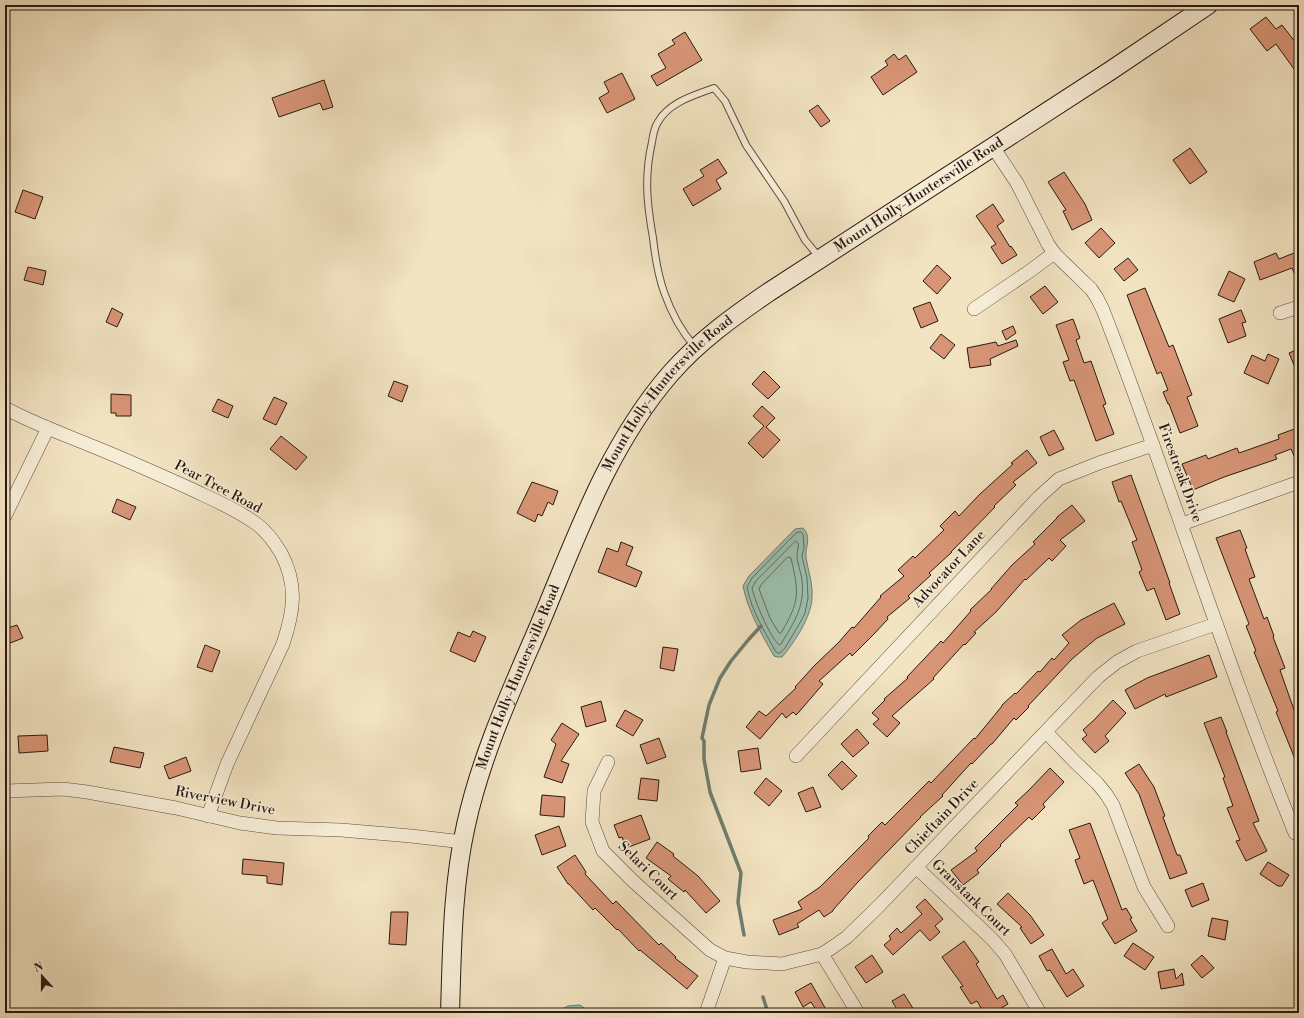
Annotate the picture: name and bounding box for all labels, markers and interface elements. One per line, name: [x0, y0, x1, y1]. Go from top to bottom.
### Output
street label: Mount Holly-Huntersville Road: [831, 133, 1007, 256]
street label: Mount Holly-Huntersville Road: [599, 312, 737, 475]
street label: Firestreak Drive: [1154, 421, 1206, 525]
street label: Pear Tree Road: [171, 456, 265, 518]
street label: Advocator Lane: [908, 526, 990, 612]
street label: Mount Holly-Huntersville Road: [473, 582, 564, 772]
street label: Chieftain Drive: [901, 775, 983, 859]
street label: Riverview Drive: [173, 782, 277, 820]
street label: Selari Court: [614, 838, 682, 904]
street label: Granstark Court: [928, 856, 1014, 940]
north arrow: [22, 956, 62, 996]
text: N: [32, 959, 46, 976]

